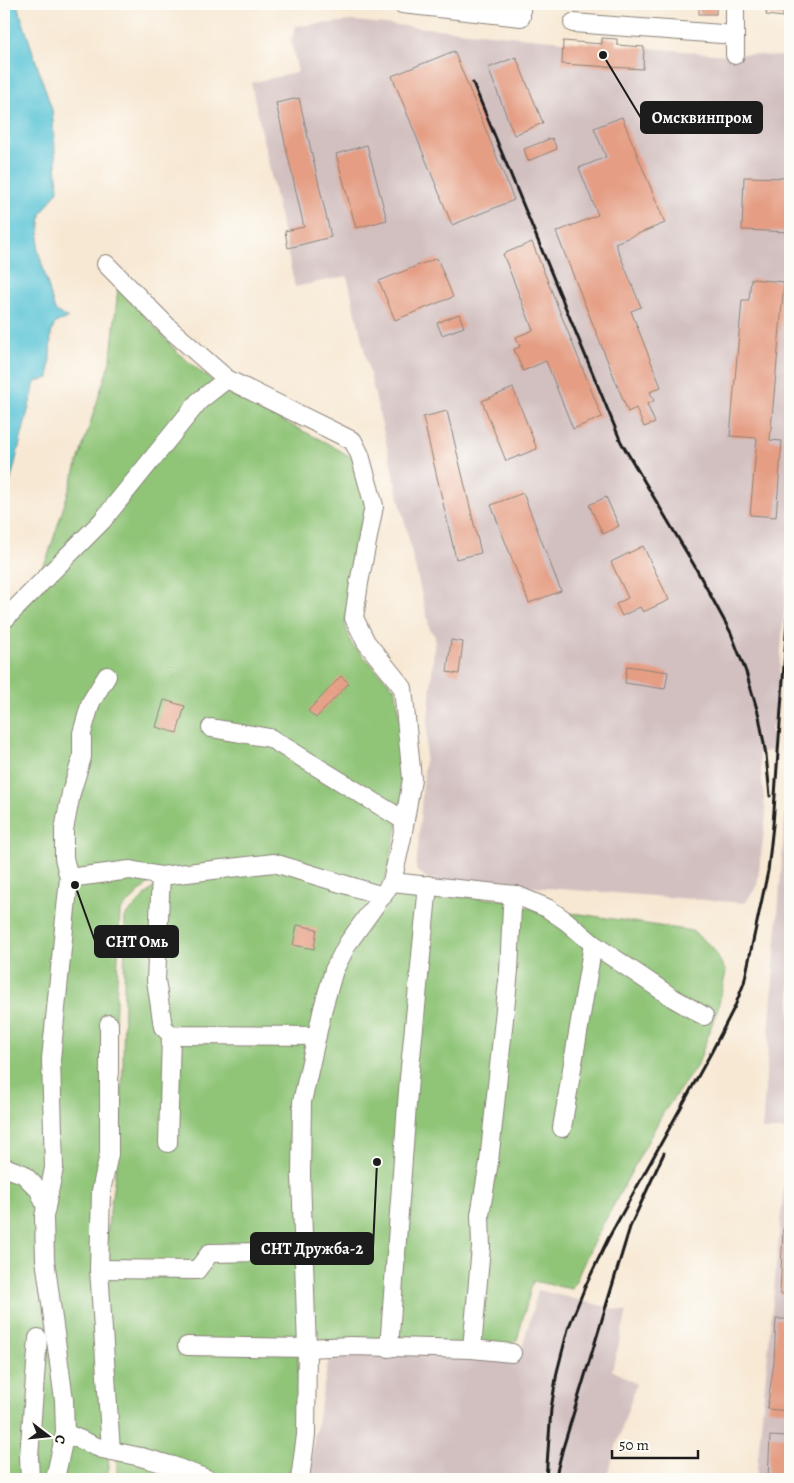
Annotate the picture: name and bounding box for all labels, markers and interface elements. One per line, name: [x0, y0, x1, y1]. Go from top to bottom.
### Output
callout: Омсквинпром: [641, 102, 762, 133]
text: Омсквинпром: [652, 107, 752, 129]
callout: СНТ Омь: [95, 926, 178, 957]
text: СНТ Омь: [106, 931, 169, 953]
callout: СНТ Дружба-2: [251, 1233, 373, 1264]
text: СНТ Дружба-2: [261, 1238, 363, 1260]
north arrow: [22, 1410, 72, 1460]
scale bar: [612, 1428, 698, 1460]
text: С: [50, 1433, 70, 1447]
text: 50 m: [619, 1435, 649, 1455]

